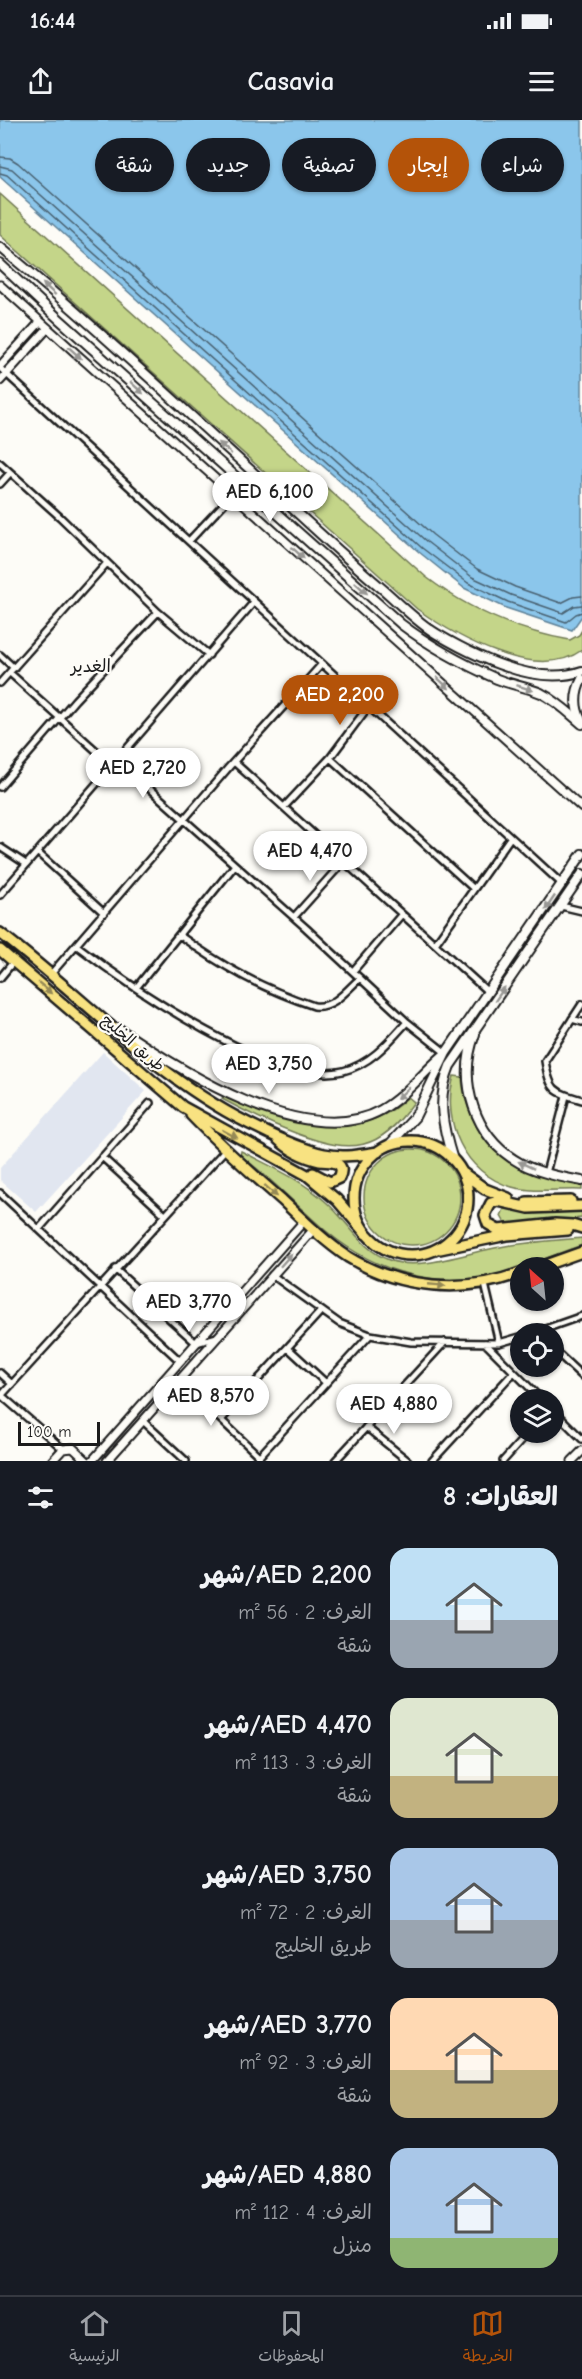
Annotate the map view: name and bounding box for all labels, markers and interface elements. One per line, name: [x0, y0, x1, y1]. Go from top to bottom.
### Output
text: 16:44: [30, 8, 75, 34]
icon: share: [24, 65, 57, 98]
icon: menu: [525, 65, 558, 98]
text: Casavia: [248, 66, 334, 97]
chip: شقة: [95, 138, 174, 192]
chip: جديد: [186, 138, 270, 192]
chip: تصفية: [282, 138, 376, 192]
chip: إيجار: [388, 138, 469, 192]
chip: شراء: [481, 138, 564, 192]
one-way arrow: [42, 283, 57, 296]
one-way arrow: [67, 346, 82, 360]
one-way arrow: [129, 381, 144, 394]
one-way arrow: [218, 442, 233, 455]
pin: AED 6,100: [201, 472, 339, 523]
text: AED 6,100: [226, 480, 314, 503]
one-way arrow: [290, 546, 305, 559]
one-way arrow: [353, 581, 368, 594]
district label: الغدير: [69, 656, 111, 677]
pin: AED 2,200: [271, 675, 409, 726]
one-way arrow: [435, 676, 450, 689]
text: AED 2,200: [295, 683, 385, 706]
one-way arrow: [516, 684, 534, 693]
pin: AED 2,720: [74, 748, 212, 799]
text: AED 2,720: [100, 756, 186, 779]
pin: AED 4,470: [241, 831, 379, 882]
text: AED 4,470: [267, 839, 353, 862]
one-way arrow: [544, 894, 555, 911]
one-way arrow: [37, 981, 52, 994]
one-way arrow: [494, 986, 506, 1002]
street label: طريق الخليج: [97, 1011, 168, 1076]
pin: AED 3,750: [200, 1044, 338, 1095]
text: AED 3,750: [225, 1052, 313, 1075]
one-way arrow: [396, 1086, 411, 1099]
one-way arrow: [222, 1129, 239, 1139]
one-way arrow: [517, 1161, 534, 1170]
one-way arrow: [263, 1184, 278, 1197]
one-way arrow: [278, 1253, 292, 1267]
north arrow: [510, 1257, 564, 1311]
map controls: [510, 1257, 564, 1443]
one-way arrow: [427, 1280, 446, 1290]
pin: AED 3,770: [120, 1282, 258, 1333]
text: AED 3,770: [146, 1290, 232, 1313]
button: locate: [510, 1323, 564, 1377]
pin: AED 8,570: [142, 1376, 280, 1427]
text: AED 8,570: [167, 1384, 255, 1407]
pin: AED 4,880: [325, 1384, 463, 1435]
button: layers: [510, 1389, 564, 1443]
text: AED 4,880: [350, 1392, 438, 1415]
scale bar: [18, 1419, 100, 1446]
text: 100 m: [27, 1423, 71, 1441]
icon: filters: [24, 1481, 57, 1514]
text: العقارات: 8: [443, 1482, 558, 1512]
text: AED 2,200/شهر: [202, 1560, 372, 1590]
icon: home: [438, 1572, 510, 1644]
text: الغرف: 2 · 56 m²: [238, 1601, 372, 1624]
text: شقة: [337, 1634, 372, 1657]
text: AED 4,470/شهر: [206, 1710, 372, 1740]
icon: home: [438, 1722, 510, 1794]
text: الغرف: 3 · 113 m²: [234, 1751, 372, 1774]
text: شقة: [337, 1784, 372, 1807]
text: AED 3,750/شهر: [204, 1860, 372, 1890]
icon: home: [438, 1872, 510, 1944]
text: الغرف: 2 · 72 m²: [240, 1901, 372, 1924]
text: طريق الخليج: [275, 1934, 372, 1957]
text: AED 3,770/شهر: [206, 2010, 372, 2040]
icon: home: [438, 2022, 510, 2094]
text: الغرف: 3 · 92 m²: [239, 2051, 372, 2074]
text: شقة: [337, 2084, 372, 2107]
text: AED 4,880/شهر: [204, 2160, 372, 2190]
icon: home: [438, 2172, 510, 2244]
text: الغرف: 4 · 112 m²: [234, 2201, 372, 2224]
text: منزل: [333, 2234, 372, 2257]
tab: الرئيسية: [69, 2307, 120, 2370]
tab: المحفوظات: [258, 2307, 324, 2370]
tab: الخريطة: [463, 2307, 513, 2370]

